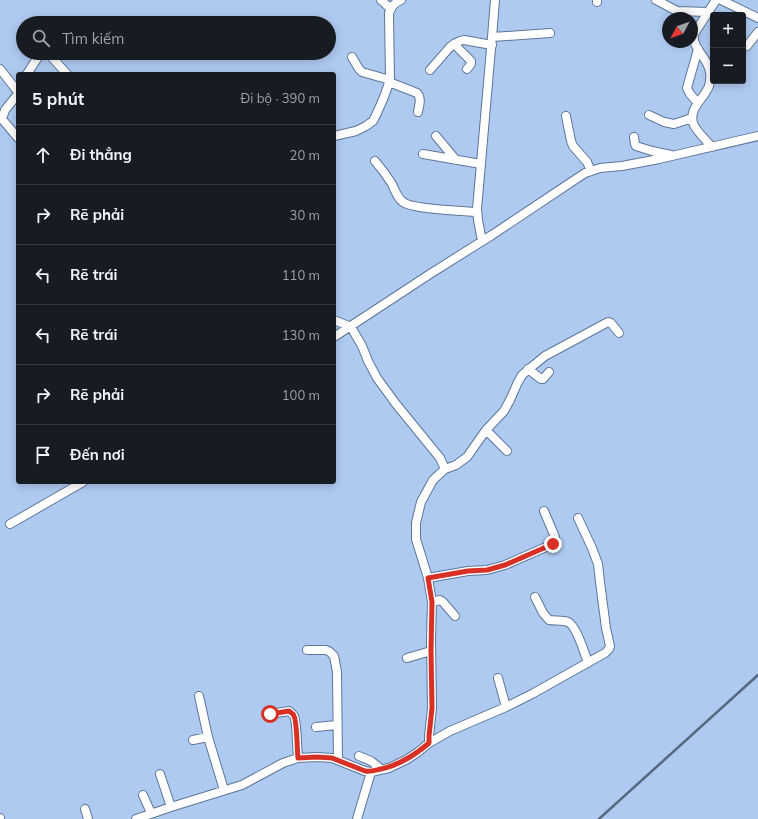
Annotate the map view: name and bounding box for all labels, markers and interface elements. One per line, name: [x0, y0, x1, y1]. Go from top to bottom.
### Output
north arrow: [662, 12, 698, 48]
map controls: [710, 12, 746, 84]
button: +: [710, 12, 746, 48]
search box: [16, 16, 336, 60]
icon: search: [30, 27, 52, 49]
text: Tìm kiếm: [62, 29, 124, 48]
button: −: [710, 48, 746, 84]
text: 5 phút: [32, 88, 84, 109]
text: Đi bộ · 390 m: [241, 90, 320, 106]
icon: ahead: [32, 144, 54, 166]
text: Đi thẳng: [70, 145, 132, 164]
text: 20 m: [290, 147, 320, 163]
icon: right: [32, 204, 54, 226]
text: Rẽ phải: [70, 205, 124, 224]
text: 30 m: [290, 207, 320, 223]
icon: left: [32, 264, 54, 286]
text: Rẽ trái: [70, 265, 117, 284]
text: 110 m: [282, 267, 320, 283]
icon: left: [32, 324, 54, 346]
text: Rẽ trái: [70, 325, 117, 344]
text: 130 m: [282, 327, 320, 343]
icon: right: [32, 384, 54, 406]
text: Rẽ phải: [70, 385, 124, 404]
text: 100 m: [282, 387, 320, 403]
icon: arrive: [32, 444, 54, 466]
text: Đến nơi: [70, 445, 125, 464]
route end: [544, 535, 562, 553]
route start: [261, 705, 279, 723]

